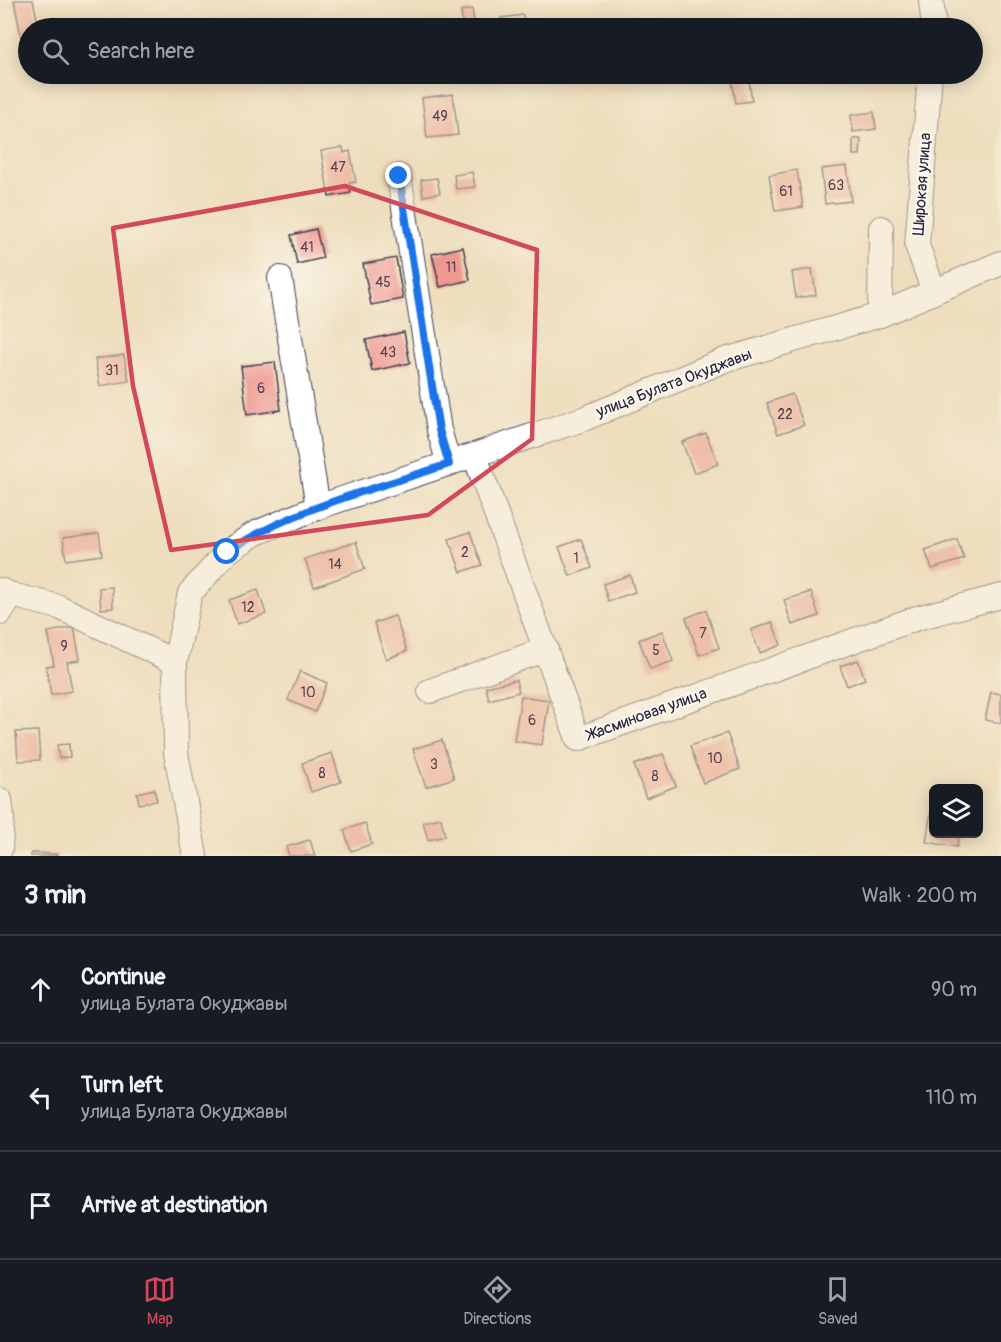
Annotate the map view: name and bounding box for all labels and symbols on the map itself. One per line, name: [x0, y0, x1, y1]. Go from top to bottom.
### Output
house number: 49: [432, 108, 448, 125]
street label: Широкая улица: [908, 132, 936, 236]
house number: 47: [330, 159, 346, 176]
route end: [385, 162, 411, 188]
house number: 63: [828, 177, 844, 194]
house number: 61: [779, 183, 793, 200]
house number: 41: [300, 239, 314, 256]
house number: 11: [446, 259, 456, 276]
house number: 45: [375, 274, 391, 291]
house number: 43: [380, 344, 396, 361]
street label: улица Булата Окуджавы: [592, 344, 755, 422]
house number: 31: [105, 362, 119, 379]
house number: 6: [257, 380, 265, 397]
house number: 22: [777, 406, 793, 423]
route start: [213, 538, 239, 564]
house number: 2: [461, 544, 469, 561]
house number: 1: [573, 550, 579, 567]
house number: 14: [328, 556, 342, 573]
house number: 12: [241, 599, 255, 616]
house number: 7: [699, 625, 707, 642]
house number: 9: [60, 638, 68, 655]
house number: 5: [652, 642, 660, 659]
street label: Жасминовая улица: [582, 683, 709, 746]
house number: 10: [300, 684, 316, 701]
house number: 6: [528, 712, 536, 729]
house number: 10: [707, 750, 723, 767]
house number: 3: [430, 756, 438, 773]
house number: 8: [318, 765, 326, 782]
house number: 8: [651, 768, 659, 785]

